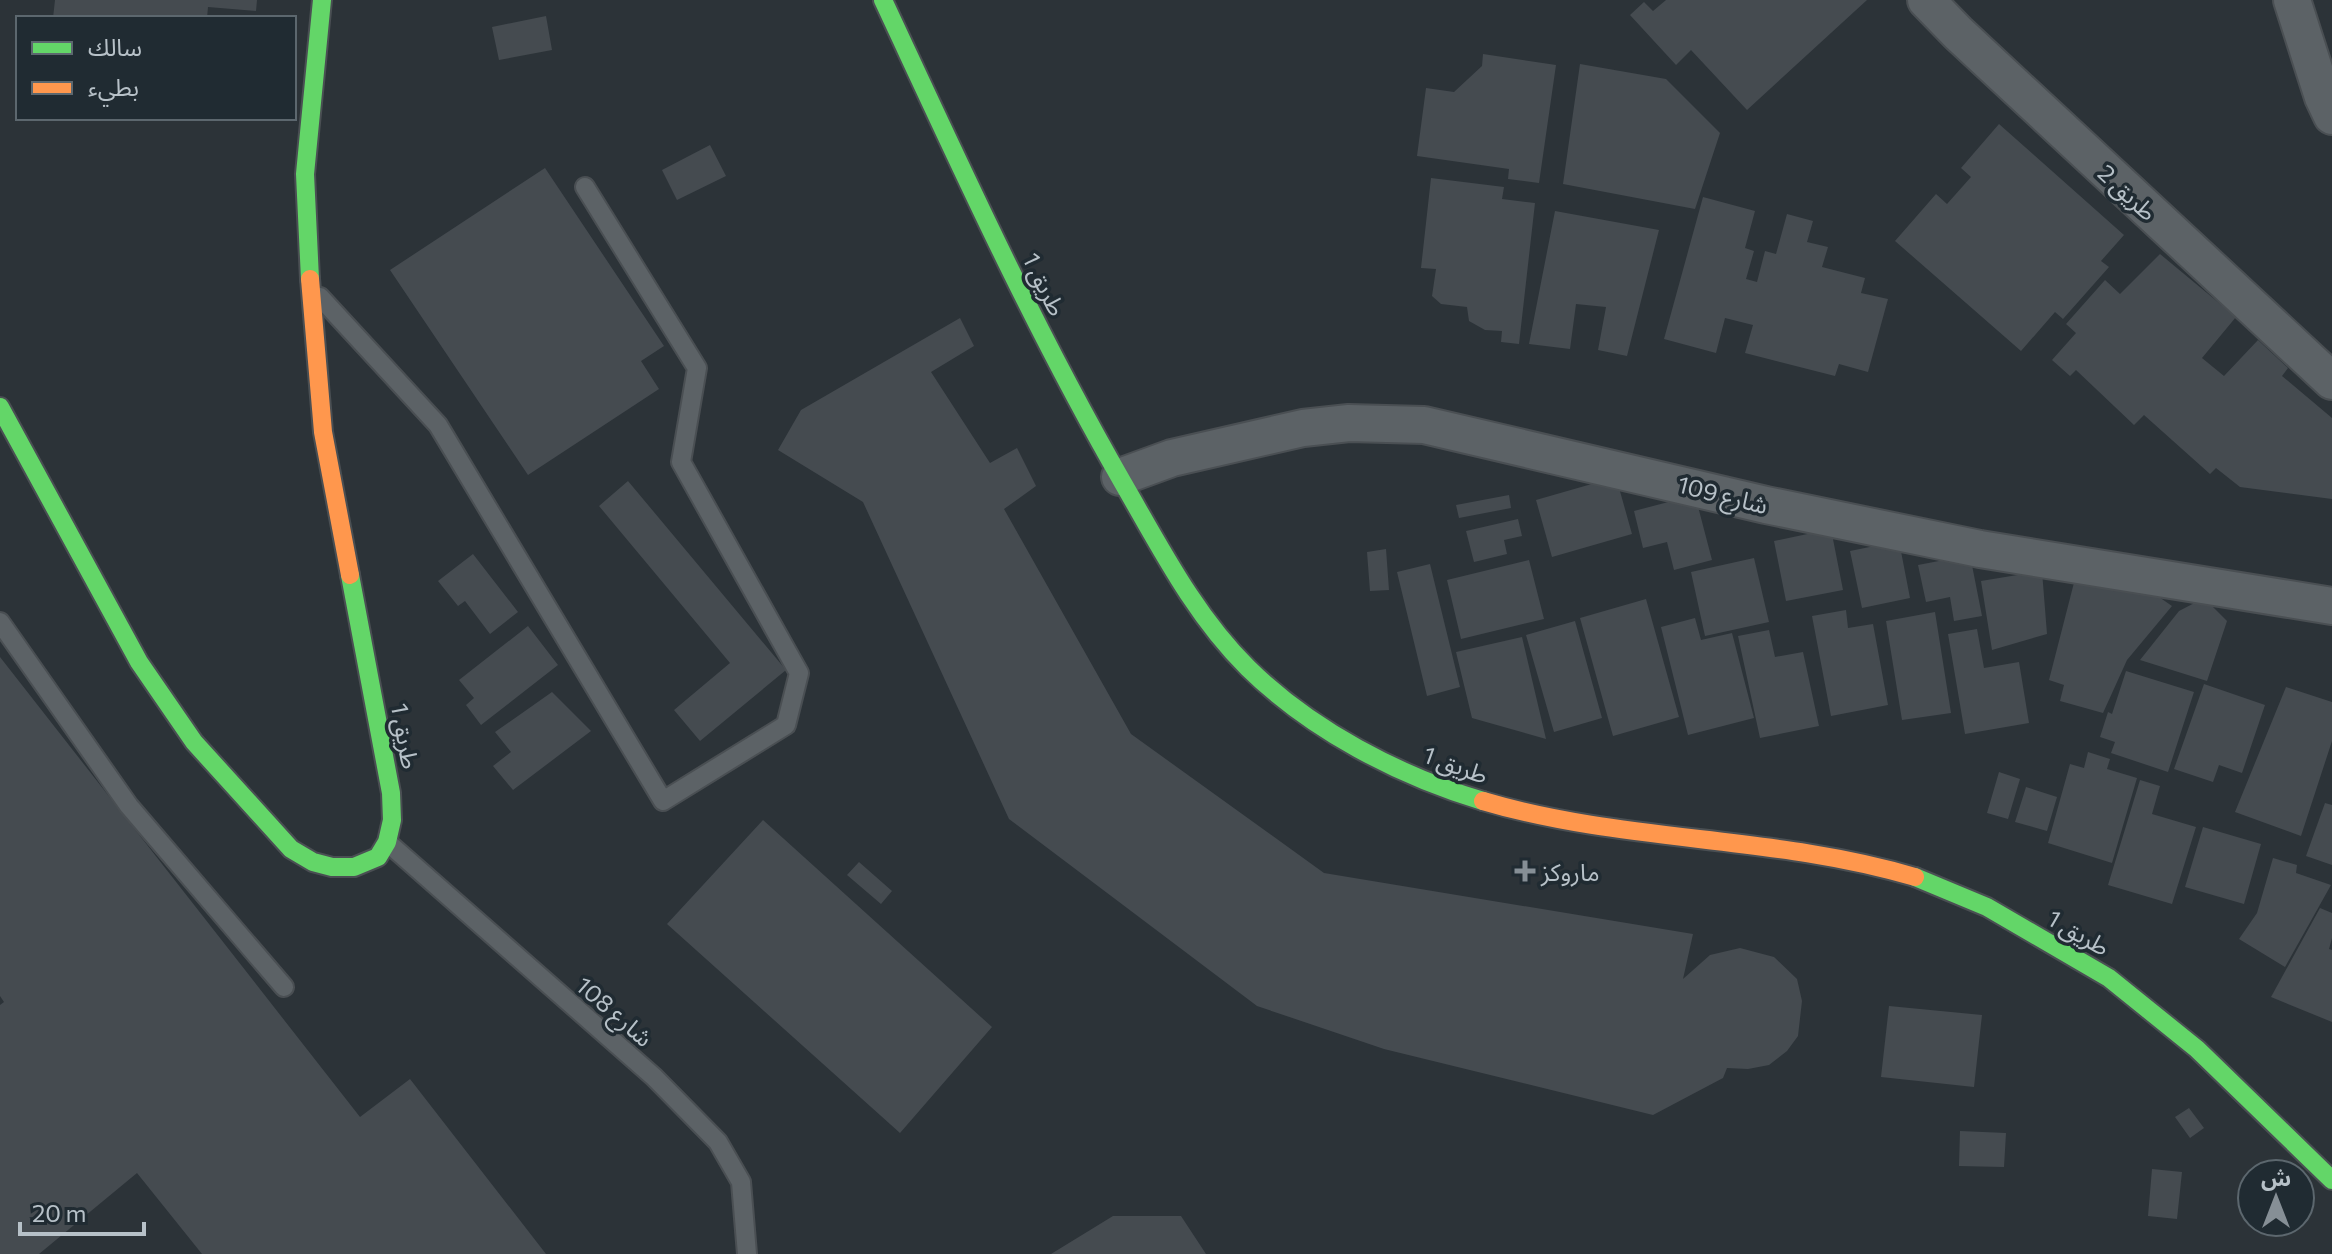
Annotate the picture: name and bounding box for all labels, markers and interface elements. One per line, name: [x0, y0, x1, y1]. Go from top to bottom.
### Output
legend: [16, 16, 296, 120]
text: سالك: [88, 32, 142, 61]
text: بطيء: [88, 72, 139, 107]
street label: طريق 2: [2091, 158, 2163, 228]
street label: طريق 1: [1016, 248, 1073, 321]
street label: شارع 109: [1674, 469, 1771, 523]
street label: طريق 1: [384, 701, 426, 772]
street label: طريق 1: [1419, 739, 1492, 791]
place label: ماروكز: [1540, 857, 1600, 887]
marker: ماروكز: [1516, 862, 1534, 880]
street label: طريق 1: [2042, 903, 2115, 963]
street label: شارع 108: [568, 970, 659, 1055]
north arrow: [2236, 1158, 2316, 1238]
text: ش: [2261, 1164, 2291, 1191]
scale bar: [20, 1186, 144, 1236]
text: 20 m: [32, 1198, 86, 1227]

